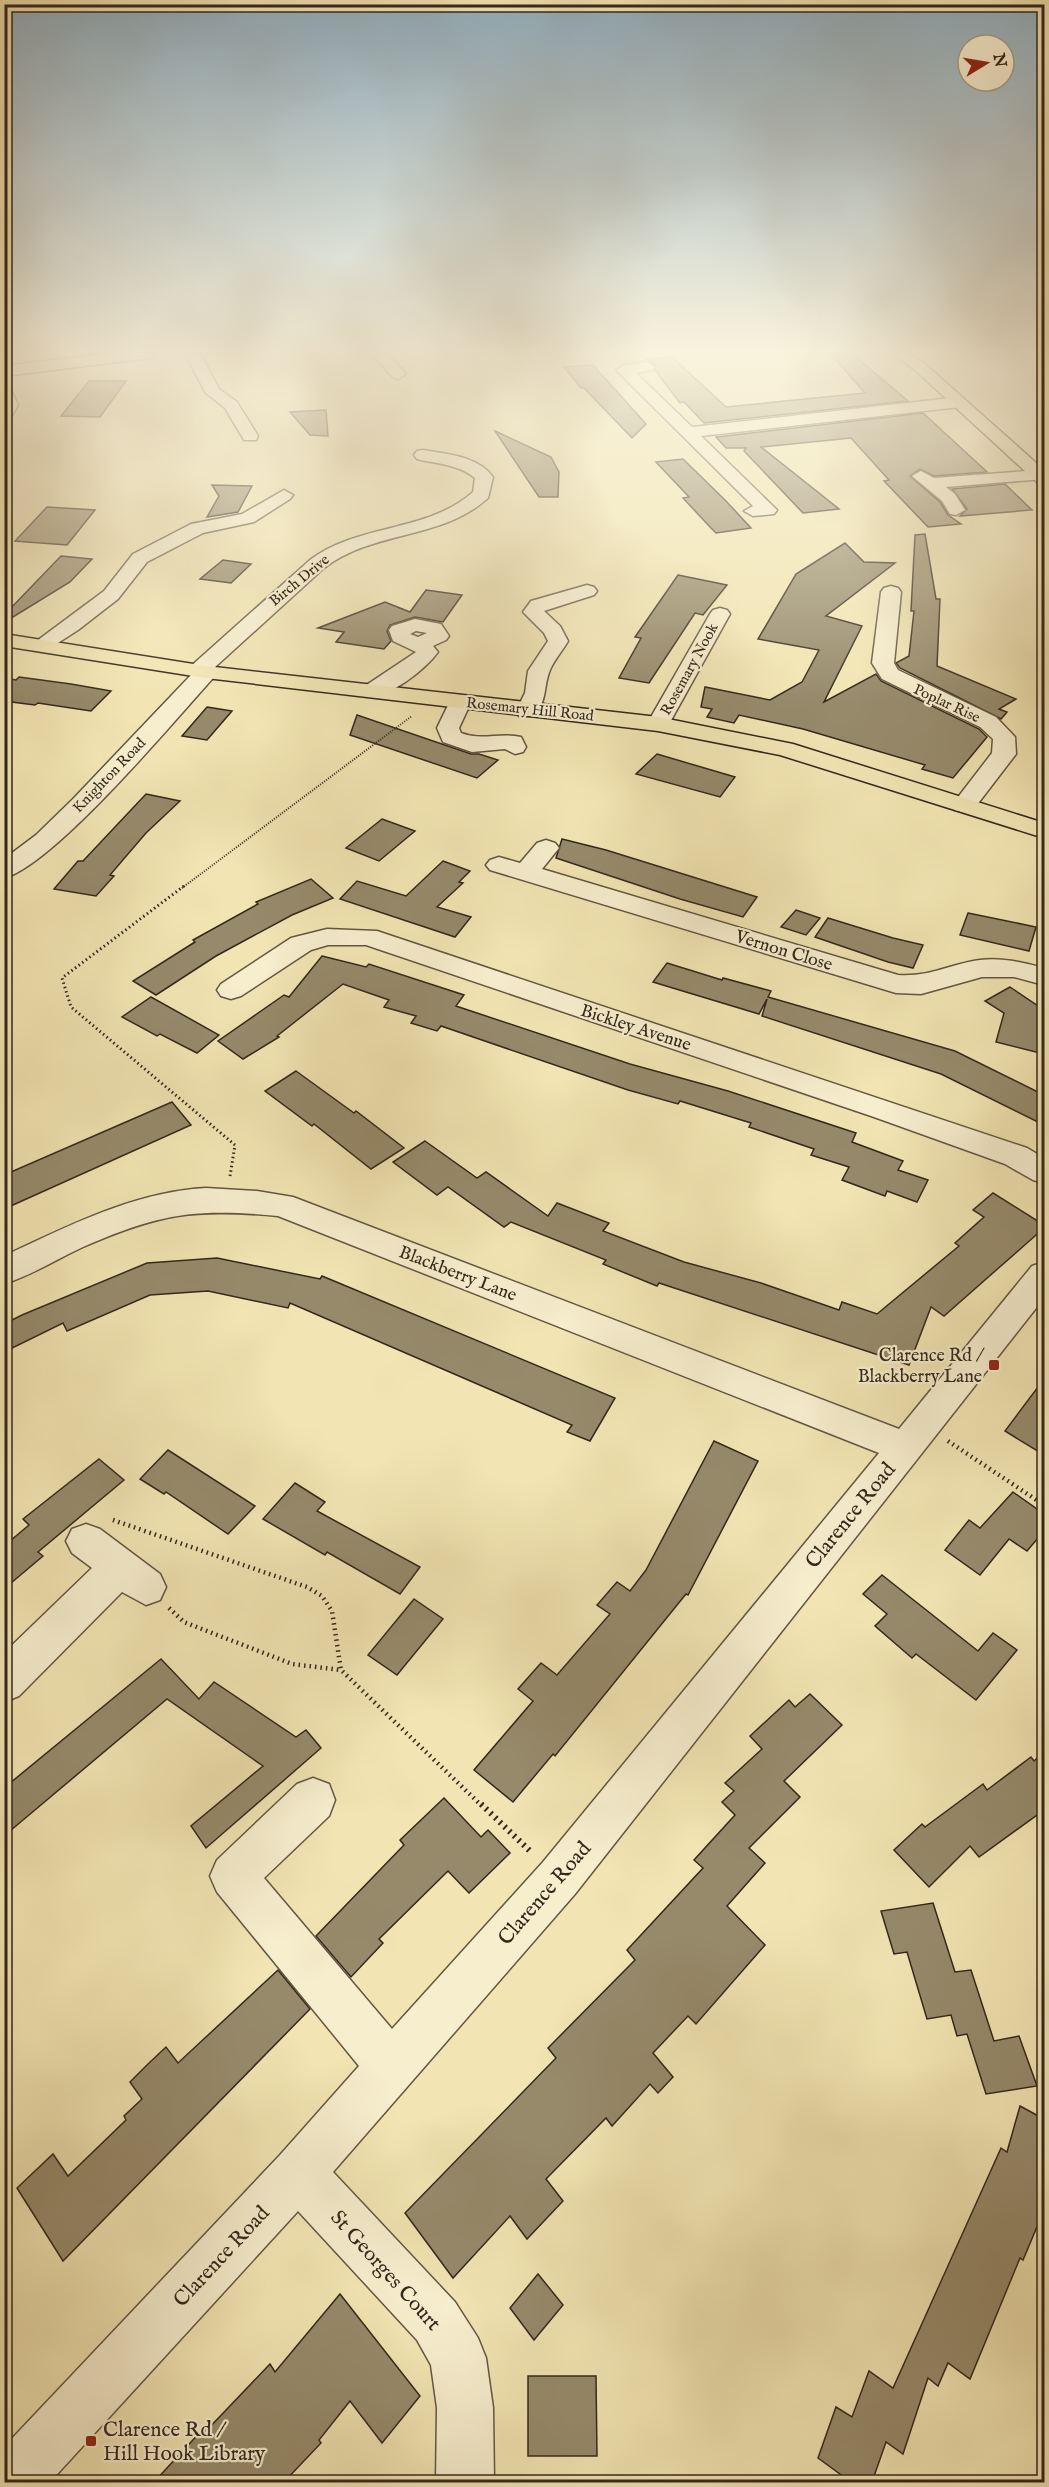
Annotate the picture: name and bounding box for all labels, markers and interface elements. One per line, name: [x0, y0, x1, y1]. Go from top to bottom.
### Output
north arrow: [956, 33, 1016, 93]
text: N: [987, 51, 1010, 69]
street label: Birch Drive: [265, 550, 333, 610]
street label: Rosemary Nook: [656, 619, 723, 719]
street label: Poplar Rise: [910, 680, 983, 727]
street label: Rosemary Hill Road: [465, 693, 596, 726]
street label: Knighton Road: [69, 733, 151, 817]
street label: Vernon Close: [731, 925, 835, 977]
street label: Bickley Avenue: [577, 1000, 694, 1057]
street label: Blackberry Lane: [395, 1241, 520, 1307]
place label: Clarence Rd / Blackberry Lane: [858, 1345, 985, 1389]
marker: Clarence Rd / Blackberry Lane: [987, 1358, 1001, 1372]
street label: Clarence Road: [800, 1457, 903, 1575]
street label: Clarence Road: [493, 1836, 598, 1952]
street label: Clarence Road: [168, 2200, 277, 2313]
street label: St Georges Court: [324, 2205, 446, 2337]
place label: Clarence Rd / Hill Hook Library: [103, 2417, 266, 2468]
marker: Clarence Rd / Hill Hook Library: [84, 2434, 98, 2448]

